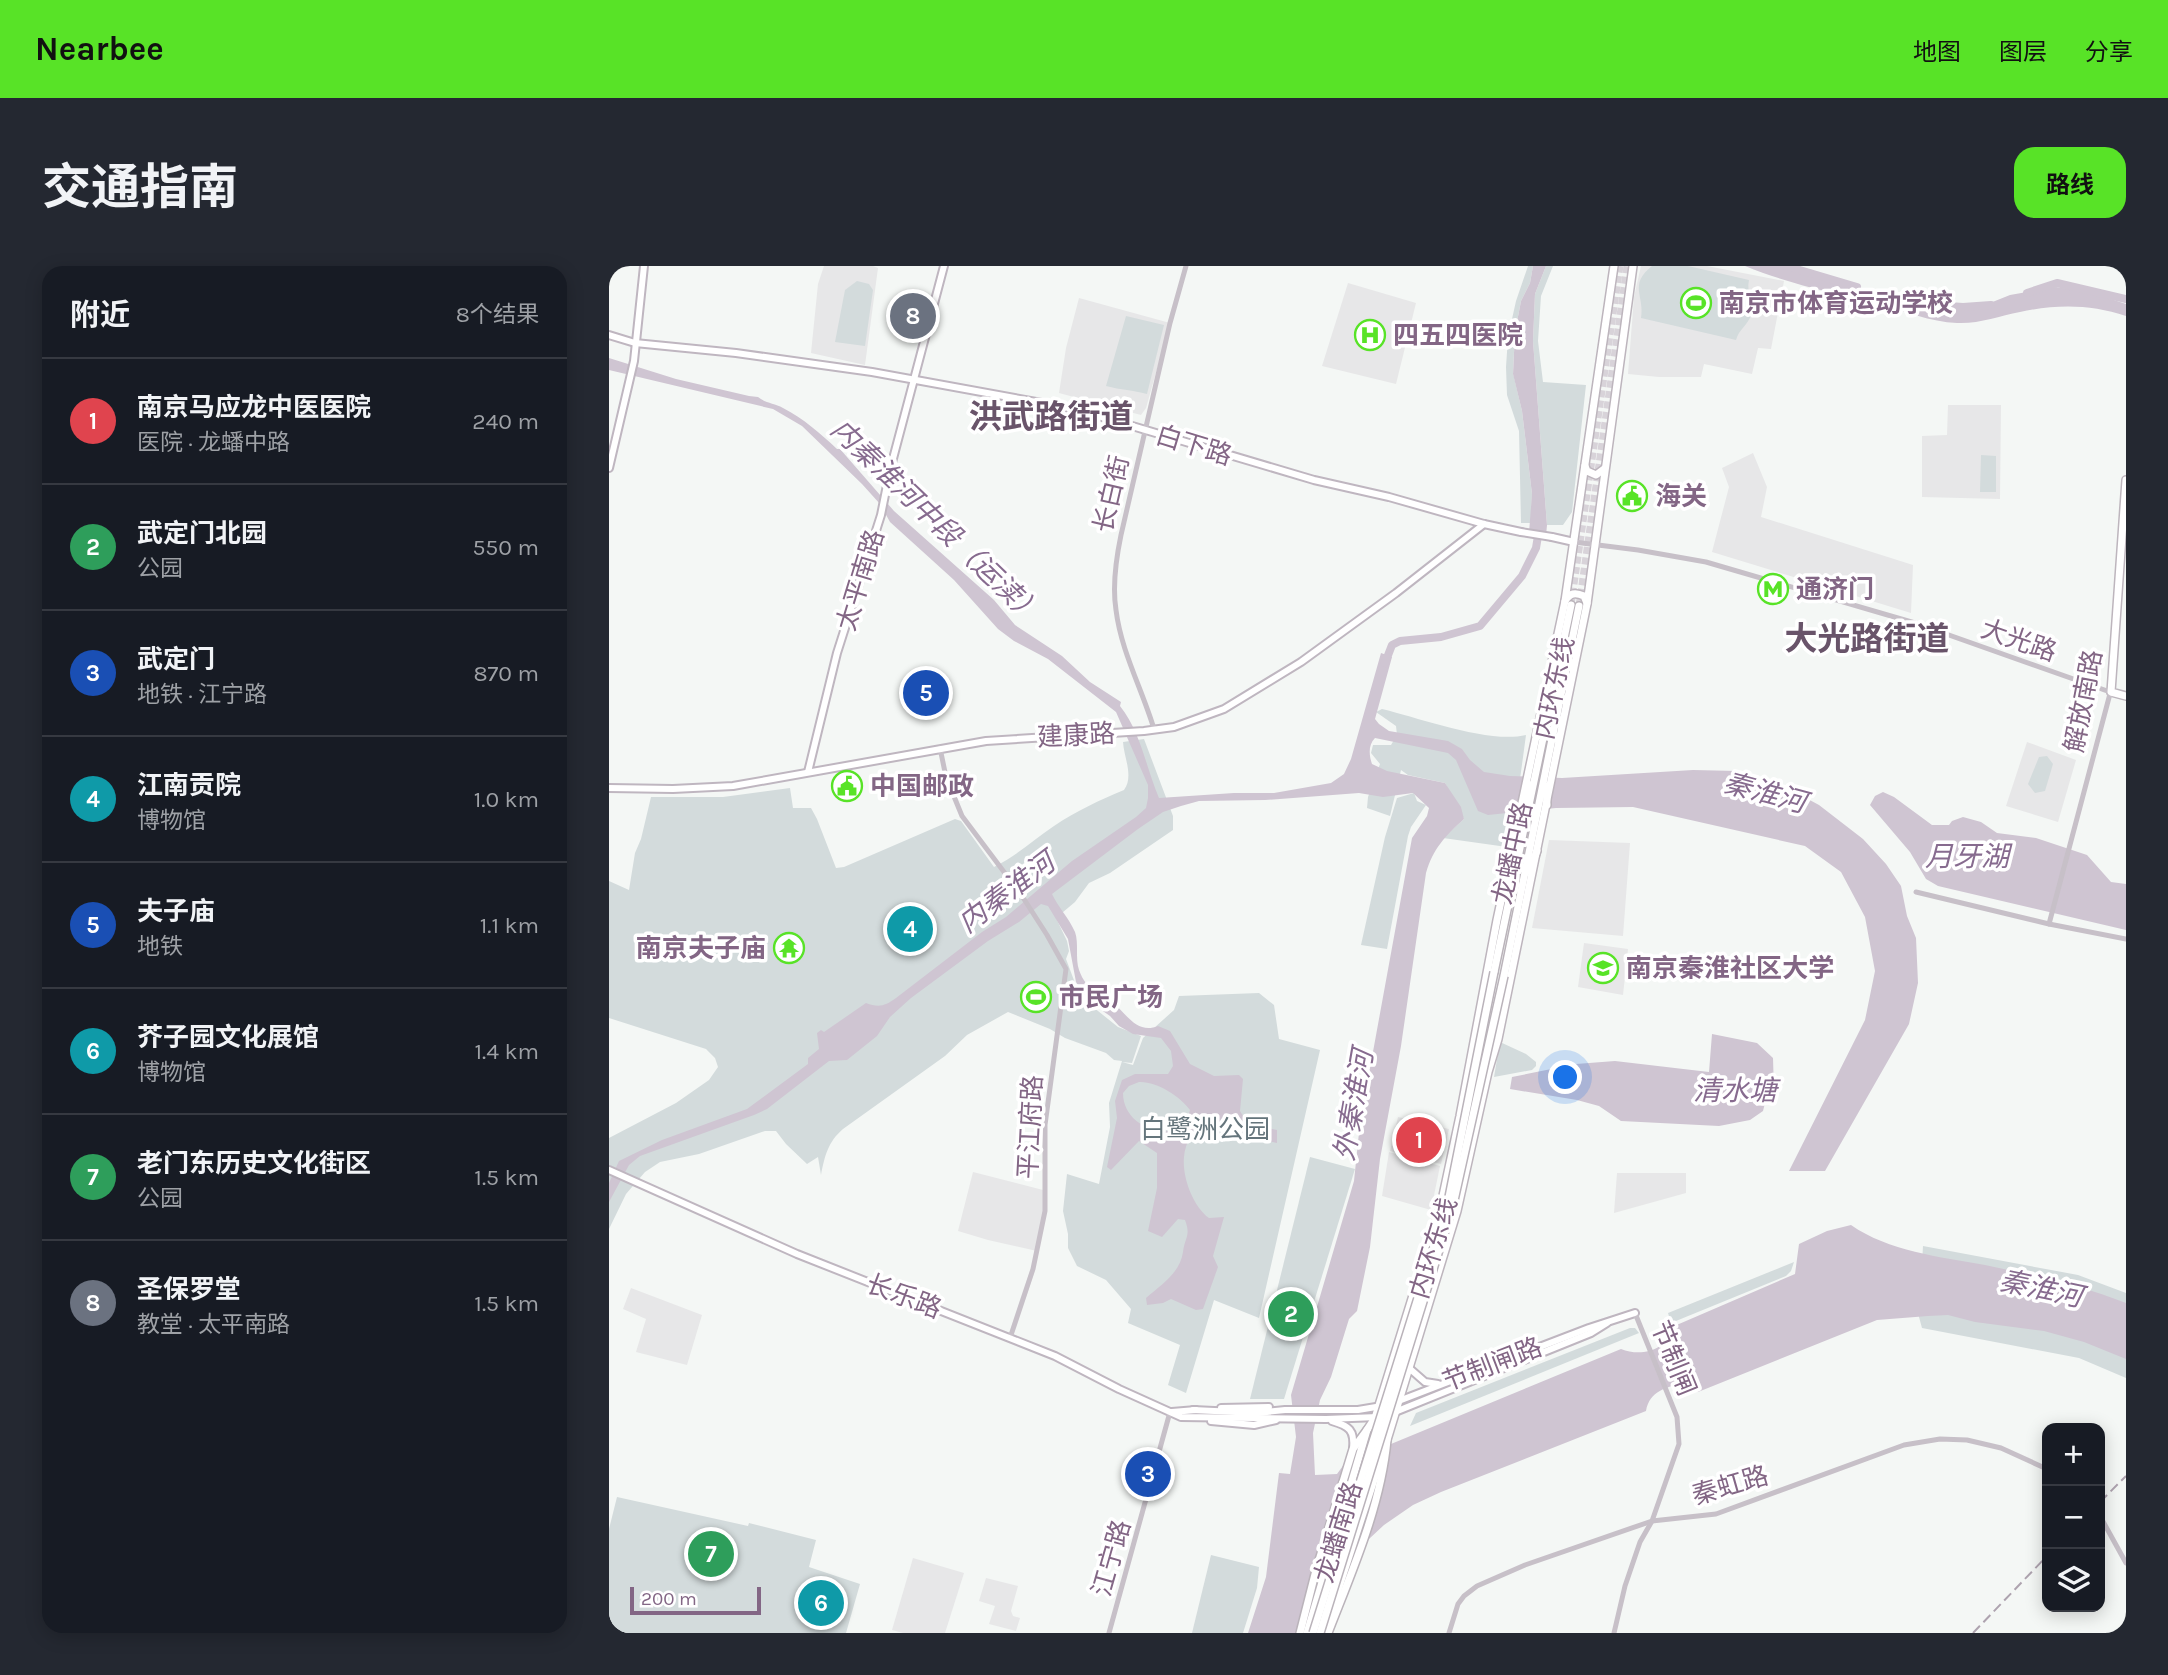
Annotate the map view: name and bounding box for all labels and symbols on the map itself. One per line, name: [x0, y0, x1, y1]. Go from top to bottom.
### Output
sports icon: 南京市体育运动学校: [1679, 286, 1713, 320]
place label: 南京市体育运动学校: [1719, 288, 1953, 319]
pin: 8: [890, 290, 936, 342]
hospital icon: 四五四医院: [1353, 318, 1387, 352]
place label: 四五四医院: [1393, 320, 1523, 351]
district label: 洪武路街道: [969, 398, 1134, 436]
water label: 内秦淮河中段（运渎）: [824, 412, 1049, 630]
street label: 白下路: [1152, 419, 1236, 472]
street label: 长白街: [1088, 453, 1135, 536]
public building icon: 海关: [1615, 479, 1649, 513]
place label: 海关: [1655, 481, 1707, 512]
street label: 太平南路: [830, 526, 891, 634]
metro station icon: 通济门: [1756, 572, 1790, 606]
place label: 通济门: [1796, 574, 1874, 605]
street label: 大光路: [1977, 613, 2061, 668]
district label: 大光路街道: [1785, 620, 1950, 658]
street label: 内环东线: [1529, 634, 1580, 742]
street label: 解放南路: [2058, 647, 2109, 755]
pin: 5: [903, 667, 949, 719]
street label: 建康路: [1036, 718, 1116, 753]
water label: 秦淮河: [1720, 766, 1815, 821]
public building icon: 中国邮政: [830, 769, 864, 803]
place label: 中国邮政: [870, 771, 974, 802]
street label: 龙蟠中路: [1487, 799, 1538, 907]
water label: 月牙湖: [1925, 840, 2013, 873]
water label: 内秦淮河: [952, 843, 1065, 939]
pin: 4: [887, 903, 933, 955]
temple icon: 南京夫子庙: [772, 931, 806, 965]
place label: 南京夫子庙: [636, 933, 766, 964]
school or university icon: 南京秦淮社区大学: [1586, 951, 1620, 985]
place label: 南京秦淮社区大学: [1626, 953, 1834, 984]
sports icon: 市民广场: [1019, 980, 1053, 1014]
place label: 市民广场: [1059, 982, 1163, 1013]
water label: 外秦淮河: [1328, 1042, 1380, 1163]
your location: [1548, 1060, 1582, 1094]
street label: 平江府路: [1012, 1074, 1049, 1180]
water label: 清水塘: [1693, 1074, 1781, 1107]
park label: 白鹭洲公园: [1140, 1114, 1270, 1145]
pin: 1: [1396, 1114, 1442, 1166]
street label: 内环东线: [1403, 1194, 1464, 1302]
water label: 秦淮河: [1996, 1264, 2090, 1314]
street label: 长乐路: [862, 1268, 946, 1325]
pin: 2: [1268, 1288, 1314, 1340]
street label: 节制闸: [1645, 1316, 1703, 1400]
street label: 节制闸路: [1438, 1331, 1546, 1398]
pin: 3: [1125, 1448, 1171, 1500]
street label: 秦虹路: [1688, 1460, 1772, 1511]
street label: 龙蟠南路: [1308, 1478, 1369, 1586]
street label: 江宁路: [1086, 1516, 1137, 1600]
pin: 7: [688, 1528, 734, 1580]
pin: 6: [798, 1577, 844, 1629]
scale bar: [630, 1584, 761, 1616]

